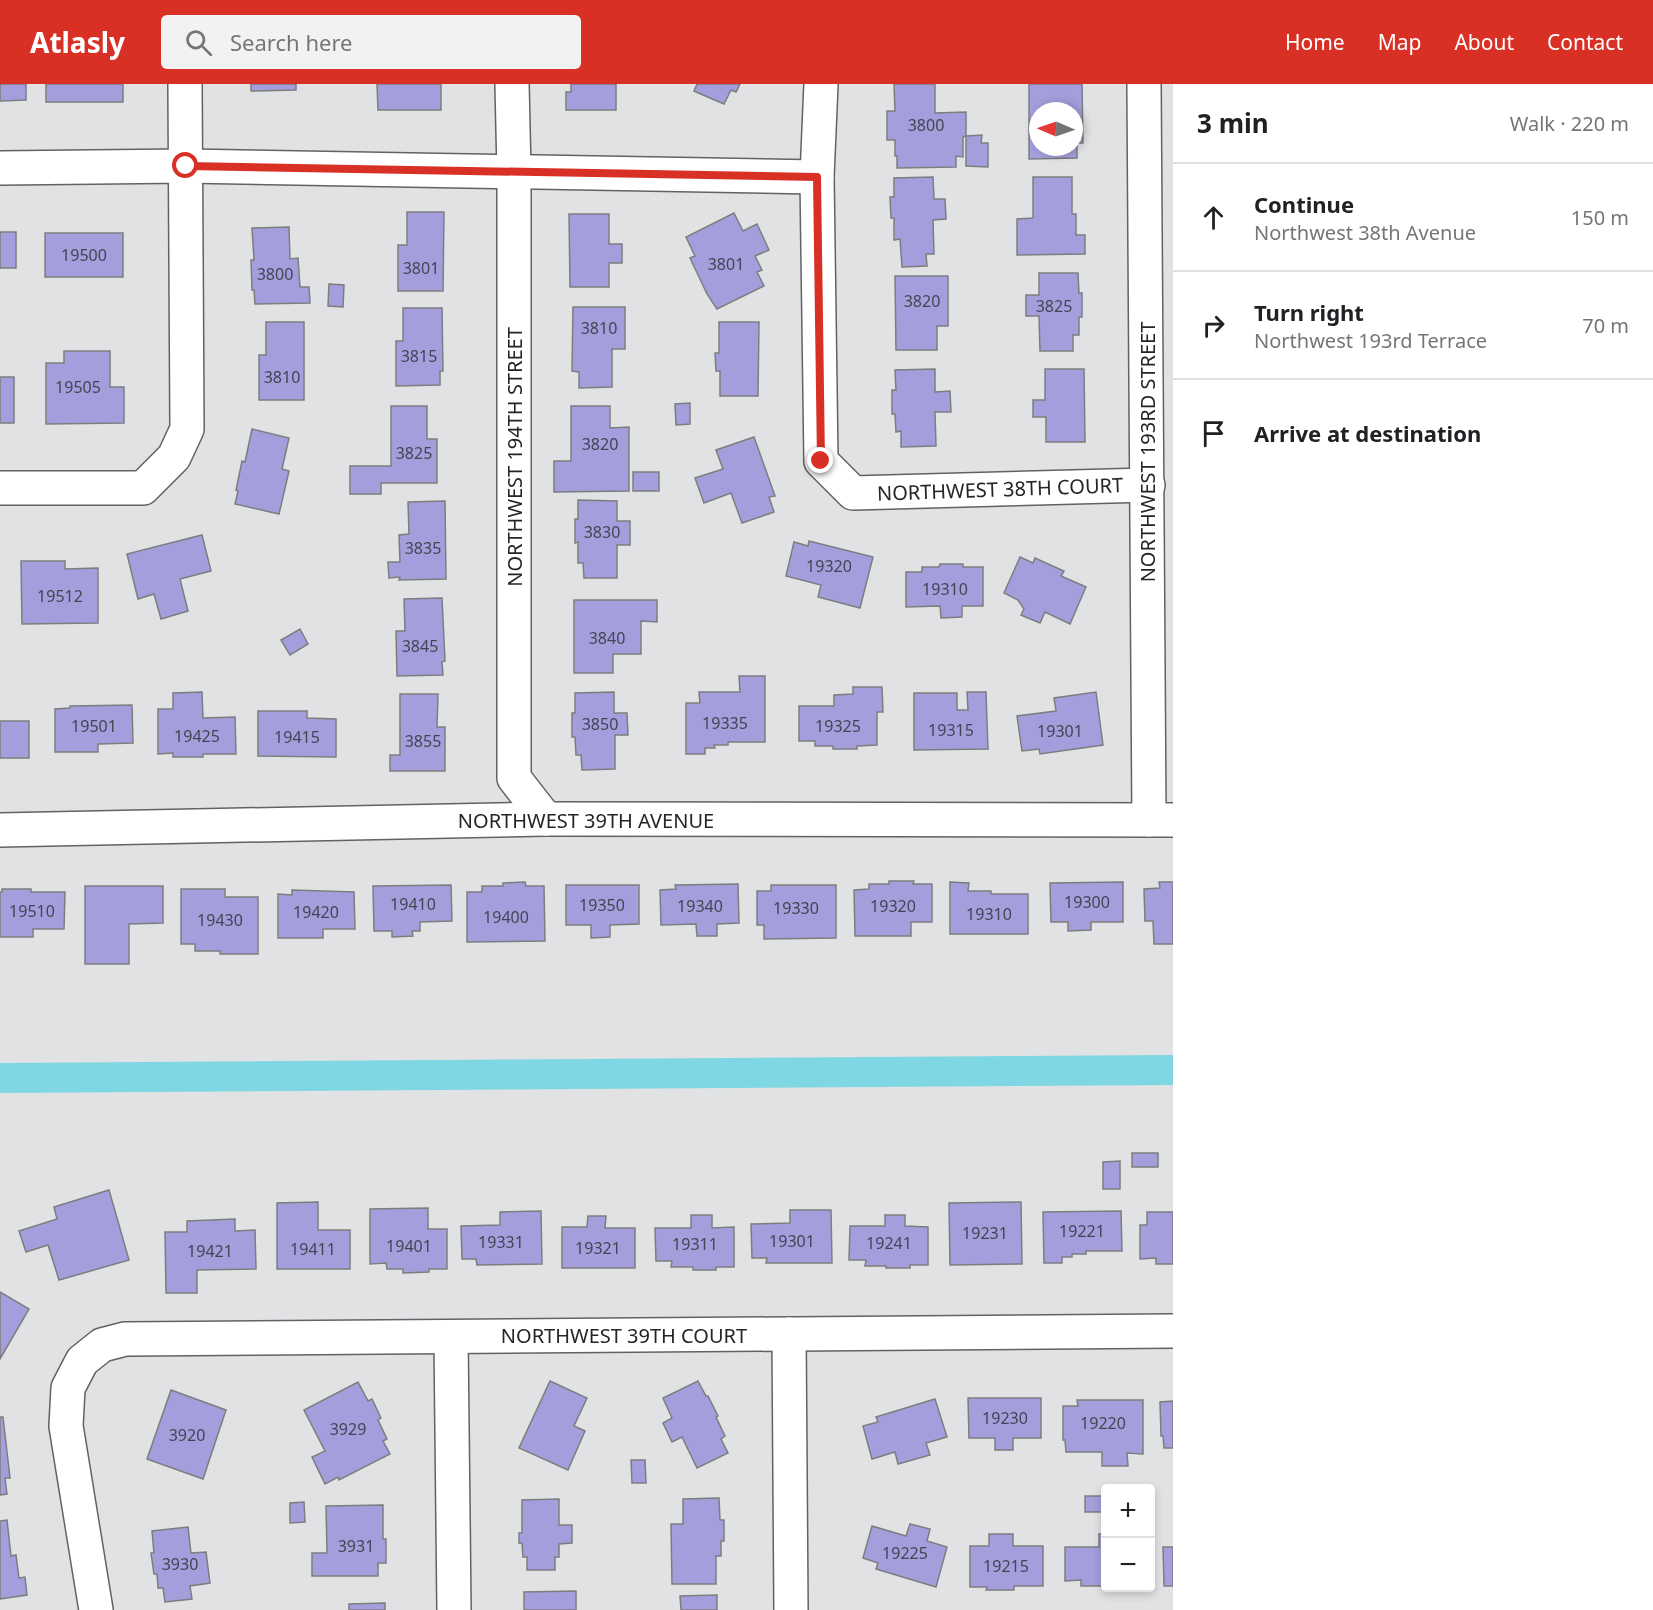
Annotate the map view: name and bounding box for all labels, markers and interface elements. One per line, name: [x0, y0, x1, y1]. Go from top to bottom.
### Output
search box: [161, 15, 581, 69]
text: Atlasly: [30, 23, 125, 61]
icon: search: [182, 26, 215, 59]
text: Search here: [230, 27, 352, 57]
text: Home: [1285, 28, 1345, 56]
text: Map: [1378, 28, 1421, 56]
text: About: [1454, 28, 1514, 56]
text: Contact: [1547, 28, 1623, 56]
north arrow: [1029, 102, 1083, 156]
text: 3 min: [1197, 105, 1269, 141]
text: Walk · 220 m: [1510, 110, 1629, 137]
house number: 3800: [908, 114, 944, 136]
route start: [172, 152, 198, 178]
text: Continue: [1254, 189, 1354, 219]
icon: ahead: [1197, 201, 1230, 234]
text: 150 m: [1571, 204, 1629, 231]
text: Northwest 38th Avenue: [1254, 219, 1476, 246]
house number: 19500: [61, 244, 107, 266]
house number: 3801: [708, 253, 744, 275]
house number: 3801: [403, 257, 439, 279]
house number: 3800: [257, 263, 293, 285]
house number: 3820: [904, 290, 940, 312]
house number: 3825: [1036, 295, 1072, 317]
text: Turn right: [1254, 297, 1364, 327]
icon: right: [1197, 309, 1230, 342]
text: 70 m: [1582, 312, 1629, 339]
house number: 3810: [581, 317, 617, 339]
street label: NORTHWEST 193RD STREET: [1134, 322, 1161, 582]
street label: NORTHWEST 194TH STREET: [501, 327, 528, 587]
text: Northwest 193rd Terrace: [1254, 327, 1487, 354]
house number: 3815: [401, 345, 437, 367]
house number: 3810: [264, 366, 300, 388]
house number: 19505: [55, 376, 101, 398]
icon: arrive: [1197, 417, 1230, 450]
text: Arrive at destination: [1254, 418, 1481, 448]
house number: 3820: [582, 433, 618, 455]
house number: 3825: [396, 442, 432, 464]
route end: [807, 447, 833, 473]
street label: NORTHWEST 38TH COURT: [876, 471, 1124, 507]
house number: 3830: [584, 521, 620, 543]
house number: 3835: [405, 537, 441, 559]
house number: 19320: [806, 555, 852, 577]
house number: 19310: [922, 578, 968, 600]
house number: 19512: [37, 585, 83, 607]
house number: 3840: [589, 627, 625, 649]
house number: 3845: [402, 635, 438, 657]
house number: 19335: [702, 712, 748, 734]
house number: 3850: [582, 713, 618, 735]
house number: 19501: [71, 715, 117, 737]
house number: 19325: [815, 715, 861, 737]
house number: 19315: [928, 719, 974, 741]
house number: 19301: [1037, 720, 1083, 742]
house number: 19425: [174, 725, 220, 747]
house number: 19415: [274, 726, 320, 748]
house number: 3855: [405, 730, 441, 752]
street label: NORTHWEST 39TH AVENUE: [458, 807, 714, 834]
house number: 19300: [1064, 891, 1110, 913]
house number: 19410: [390, 893, 436, 915]
house number: 19350: [579, 894, 625, 916]
house number: 19340: [677, 895, 723, 917]
house number: 19320: [870, 895, 916, 917]
house number: 19330: [773, 897, 819, 919]
house number: 19510: [9, 900, 55, 922]
house number: 19420: [293, 901, 339, 923]
house number: 19310: [966, 903, 1012, 925]
house number: 19400: [483, 906, 529, 928]
house number: 19430: [197, 909, 243, 931]
house number: 19221: [1059, 1220, 1105, 1242]
house number: 19231: [962, 1222, 1008, 1244]
house number: 19301: [769, 1230, 815, 1252]
house number: 19331: [478, 1231, 524, 1253]
house number: 19241: [866, 1232, 912, 1254]
house number: 19311: [672, 1233, 718, 1255]
house number: 19401: [386, 1235, 432, 1257]
house number: 19321: [575, 1237, 621, 1259]
house number: 19411: [290, 1238, 336, 1260]
house number: 19421: [187, 1240, 233, 1262]
street label: NORTHWEST 39TH COURT: [501, 1322, 747, 1349]
house number: 19230: [982, 1407, 1028, 1429]
house number: 19220: [1080, 1412, 1126, 1434]
house number: 3929: [330, 1418, 366, 1440]
house number: 3920: [169, 1424, 205, 1446]
map controls: [1101, 1484, 1155, 1592]
button: +: [1101, 1484, 1155, 1538]
house number: 3931: [338, 1535, 374, 1557]
button: −: [1101, 1538, 1155, 1592]
house number: 19225: [882, 1542, 928, 1564]
house number: 3930: [162, 1553, 198, 1575]
house number: 19215: [983, 1555, 1029, 1577]

